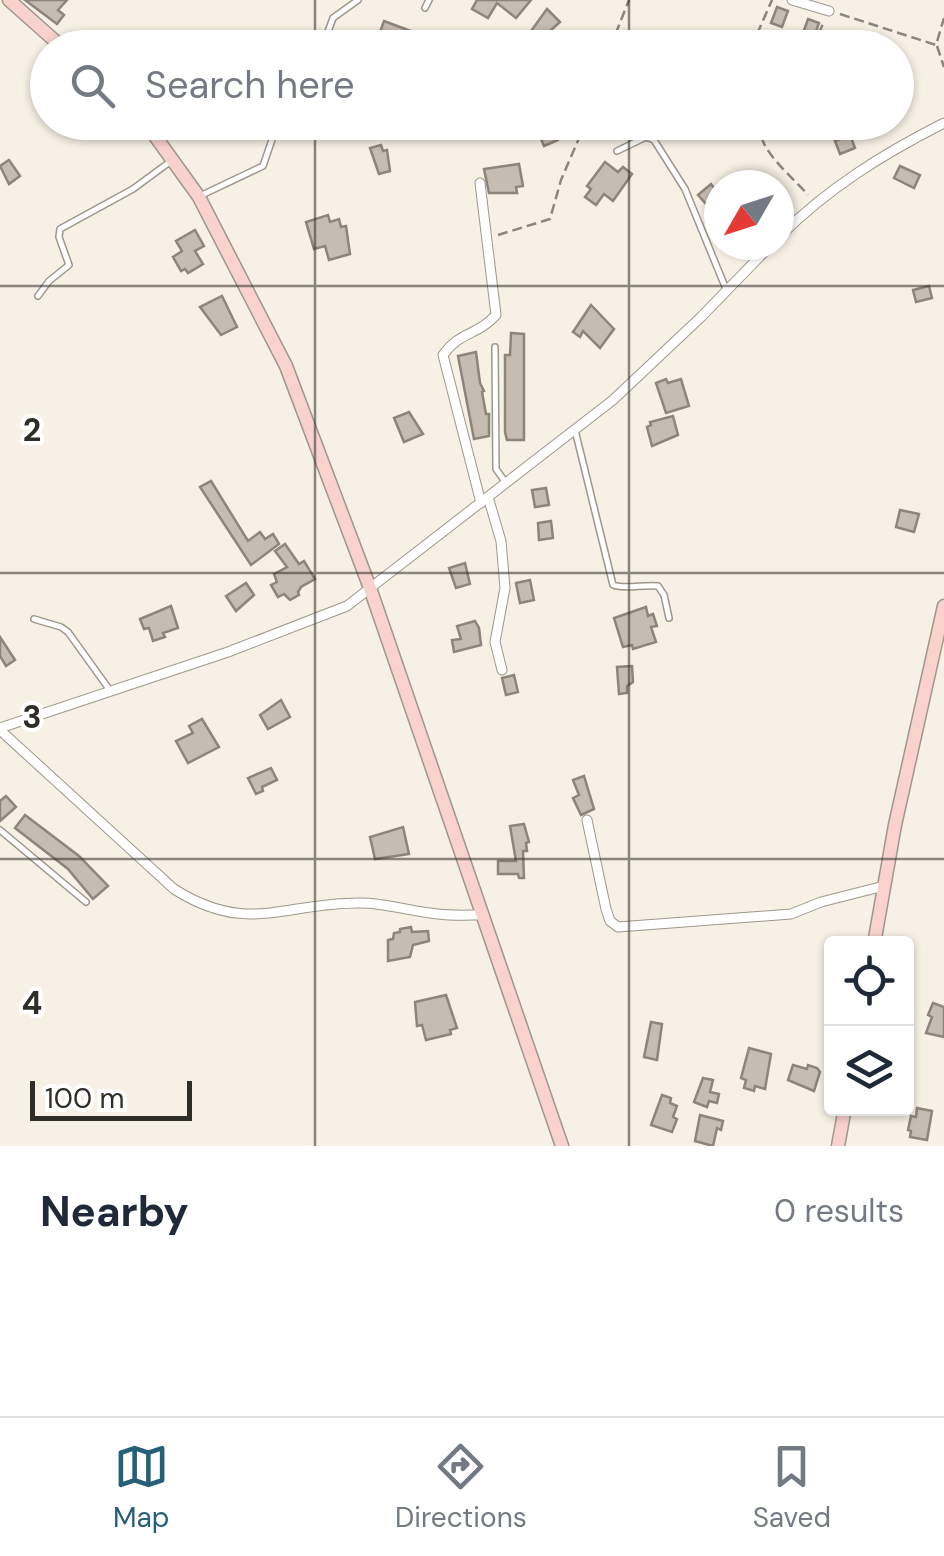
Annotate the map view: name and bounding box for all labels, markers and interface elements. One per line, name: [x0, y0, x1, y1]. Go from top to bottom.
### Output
search box: [30, 30, 914, 140]
icon: search: [65, 58, 120, 113]
text: Search here: [145, 60, 355, 110]
north arrow: [704, 170, 794, 260]
text: 2: [23, 409, 41, 451]
text: 3: [22, 696, 42, 738]
map controls: [824, 936, 914, 1116]
button: locate: [824, 936, 914, 1026]
text: 4: [22, 982, 42, 1024]
button: layers: [824, 1026, 914, 1116]
scale bar: [30, 1076, 192, 1120]
text: 100 m: [45, 1080, 124, 1117]
text: Nearby: [40, 1184, 189, 1239]
text: 0 results: [774, 1190, 904, 1232]
tab: Map: [113, 1439, 169, 1536]
tab: Directions: [395, 1439, 527, 1536]
tab: Saved: [753, 1439, 831, 1536]

